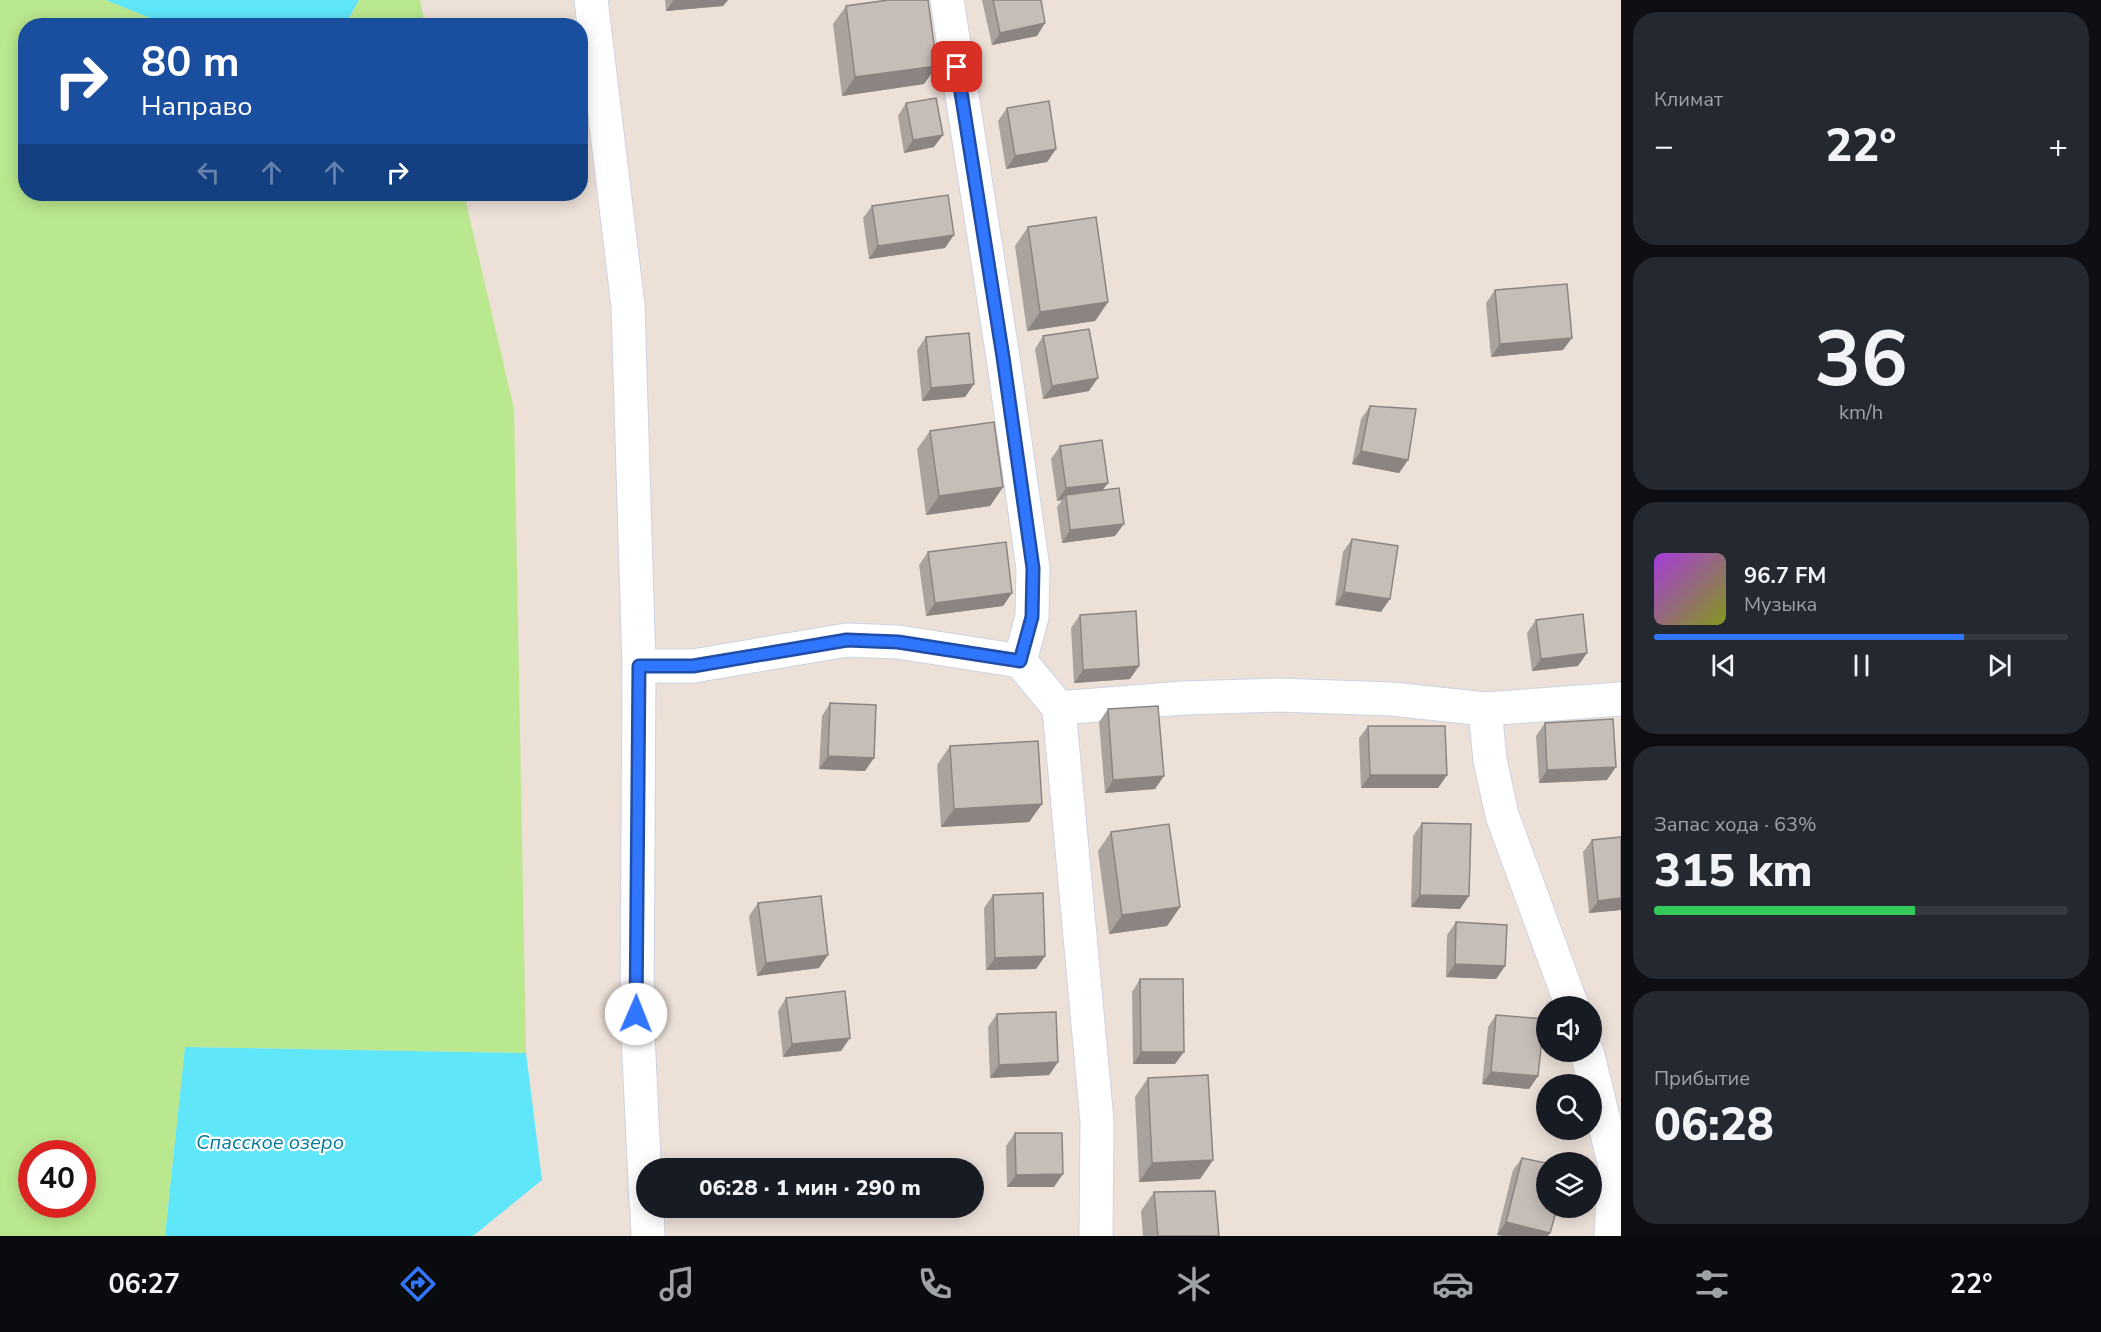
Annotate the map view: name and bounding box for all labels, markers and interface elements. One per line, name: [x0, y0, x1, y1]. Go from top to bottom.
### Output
text: 80 m: [141, 34, 240, 91]
pin: [931, 41, 982, 92]
icon: right: [42, 42, 120, 120]
icon: arrive: [940, 50, 973, 83]
text: Климат: [1654, 86, 1723, 113]
text: Направо: [141, 88, 252, 125]
text: 22°: [1825, 116, 1897, 177]
text: −: [1654, 124, 1674, 169]
text: +: [2048, 124, 2068, 169]
icon: left: [192, 156, 225, 189]
icon: ahead: [255, 156, 288, 189]
icon: ahead: [318, 156, 351, 189]
icon: right: [381, 156, 414, 189]
text: 36: [1814, 306, 1908, 413]
text: km/h: [1839, 399, 1883, 426]
text: 96.7 FM: [1744, 561, 1826, 591]
text: Музыка: [1744, 591, 1817, 618]
icon: previous: [1707, 649, 1740, 682]
icon: pause: [1845, 649, 1878, 682]
icon: next: [1983, 649, 2016, 682]
text: Запас хода · 63%: [1654, 811, 1817, 838]
text: 315 km: [1654, 841, 1813, 902]
position arrow: [604, 982, 668, 1046]
map controls: [1536, 996, 1602, 1218]
button: sound: [1536, 996, 1602, 1062]
text: Прибытие: [1654, 1065, 1750, 1092]
button: search: [1536, 1074, 1602, 1140]
text: 06:28: [1654, 1095, 1774, 1156]
water label: Спасское озеро: [196, 1129, 344, 1156]
speed limit sign: 40: [18, 1140, 96, 1218]
button: layers: [1536, 1152, 1602, 1218]
text: 06:28 · 1 мин · 290 m: [699, 1173, 921, 1203]
icon: directions: [397, 1263, 439, 1305]
icon: music: [656, 1263, 698, 1305]
icon: phone: [914, 1263, 956, 1305]
icon: climate: [1173, 1263, 1215, 1305]
icon: car: [1432, 1263, 1474, 1305]
icon: filters: [1691, 1263, 1733, 1305]
text: 06:27: [108, 1266, 180, 1303]
text: 22°: [1950, 1266, 1992, 1303]

